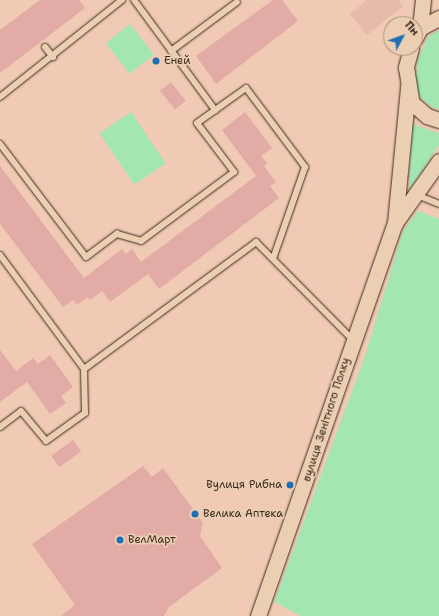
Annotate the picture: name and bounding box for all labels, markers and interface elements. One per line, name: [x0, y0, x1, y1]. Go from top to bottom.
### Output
north arrow: [383, 16, 423, 56]
text: Пн: [401, 18, 422, 39]
place label: Еней: [164, 54, 190, 68]
marker: Еней: [151, 56, 161, 66]
street label: вулиця Зенітного Полку: [301, 356, 353, 484]
place label: Вулиця Рибна: [206, 478, 282, 492]
marker: Вулиця Рибна: [285, 480, 295, 490]
place label: Велика Аптека: [203, 507, 283, 521]
marker: Велика Аптека: [190, 509, 200, 519]
place label: ВелМарт: [128, 533, 176, 547]
marker: ВелМарт: [115, 535, 125, 545]

